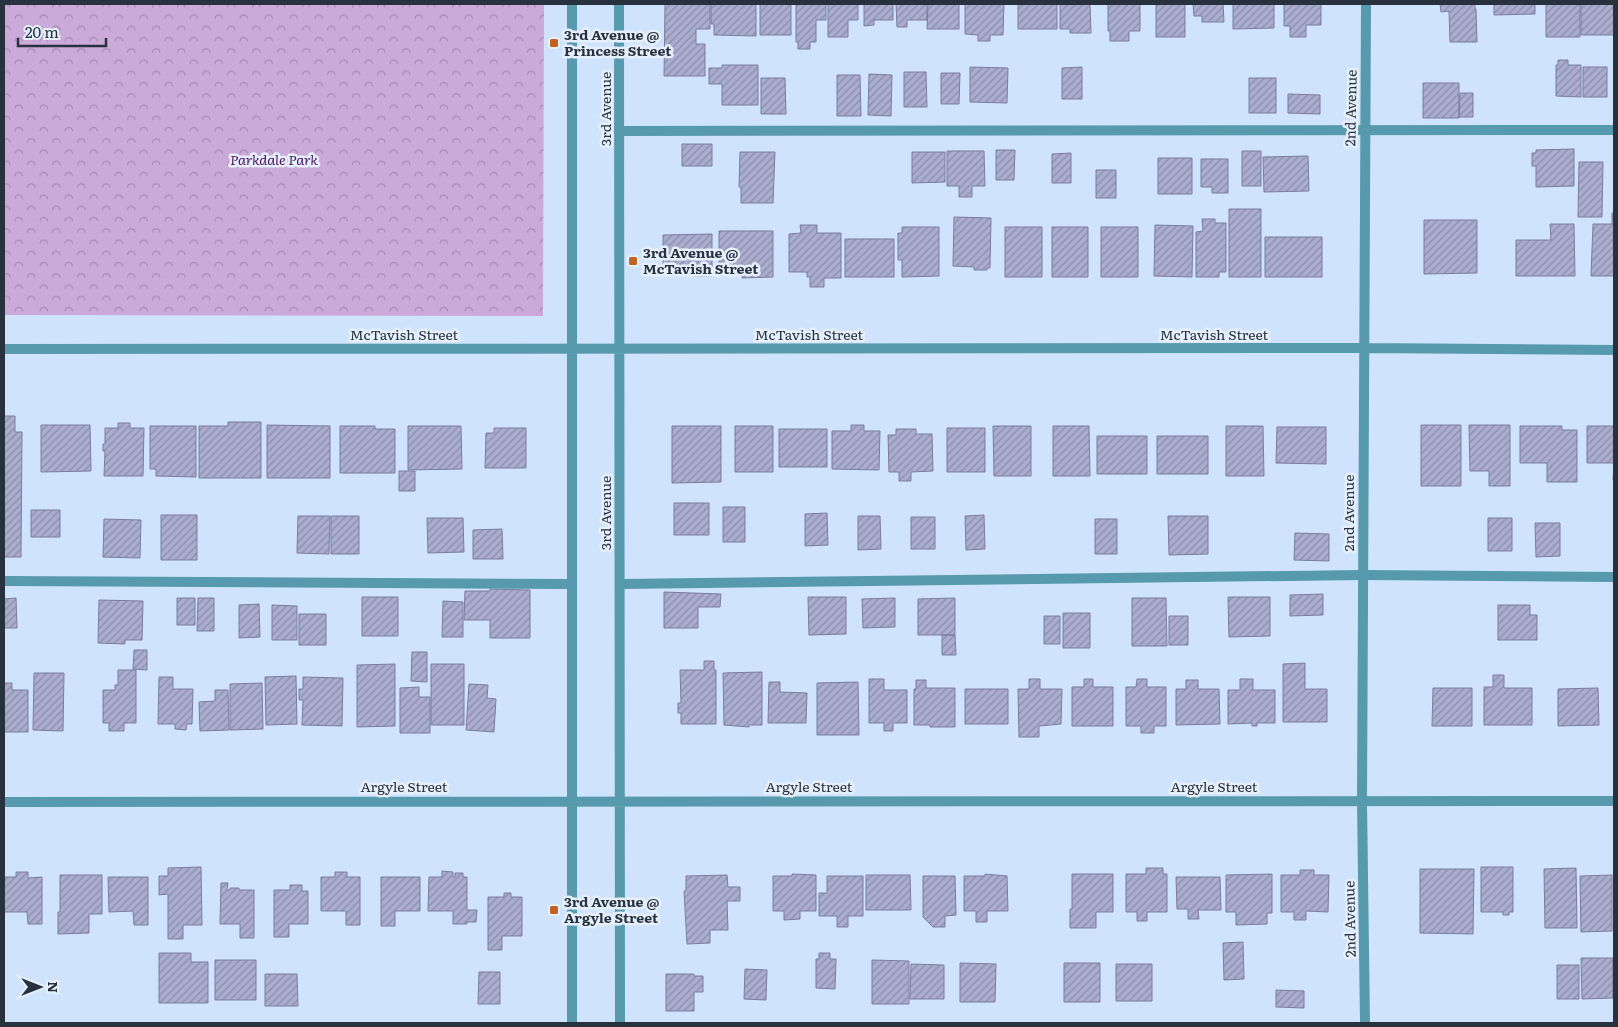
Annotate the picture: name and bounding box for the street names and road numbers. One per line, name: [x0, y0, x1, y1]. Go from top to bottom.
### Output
street label: 2nd Avenue: [1339, 69, 1361, 147]
street label: 3rd Avenue: [595, 72, 615, 146]
street label: McTavish Street: [350, 324, 459, 344]
street label: McTavish Street: [755, 324, 864, 344]
street label: McTavish Street: [1160, 324, 1269, 344]
street label: 2nd Avenue: [1338, 475, 1358, 551]
street label: 3rd Avenue: [595, 476, 615, 550]
street label: Argyle Street: [361, 776, 448, 796]
street label: Argyle Street: [766, 776, 853, 796]
street label: Argyle Street: [1171, 776, 1258, 796]
street label: 2nd Avenue: [1338, 880, 1360, 958]

